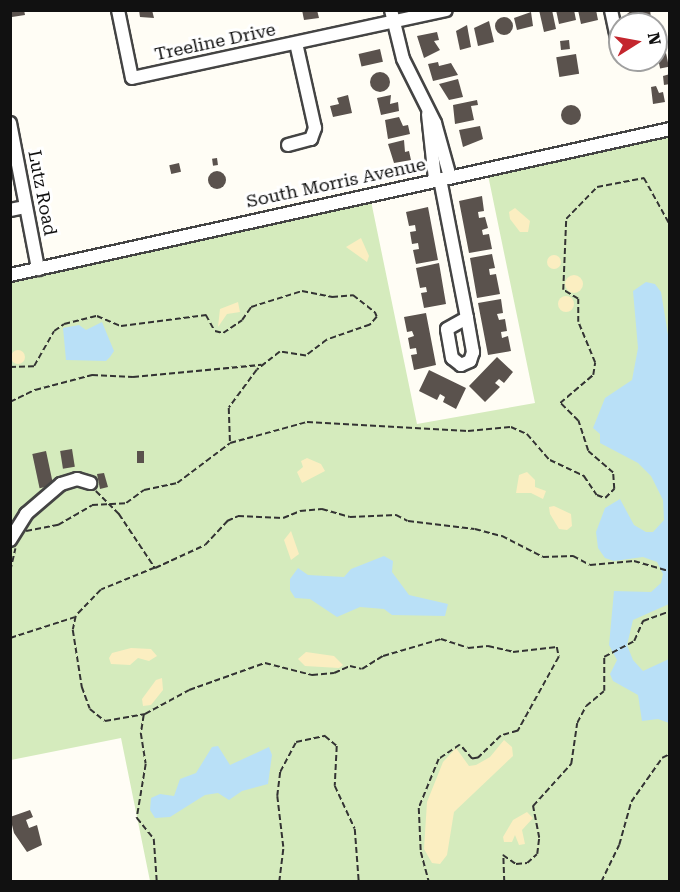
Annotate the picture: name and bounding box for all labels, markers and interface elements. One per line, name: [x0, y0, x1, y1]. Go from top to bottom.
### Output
north arrow: [608, 12, 668, 72]
street label: Treeline Drive: [153, 19, 277, 65]
text: N: [644, 31, 665, 47]
street label: Lutz Road: [23, 148, 61, 238]
street label: South Morris Avenue: [244, 153, 428, 213]

